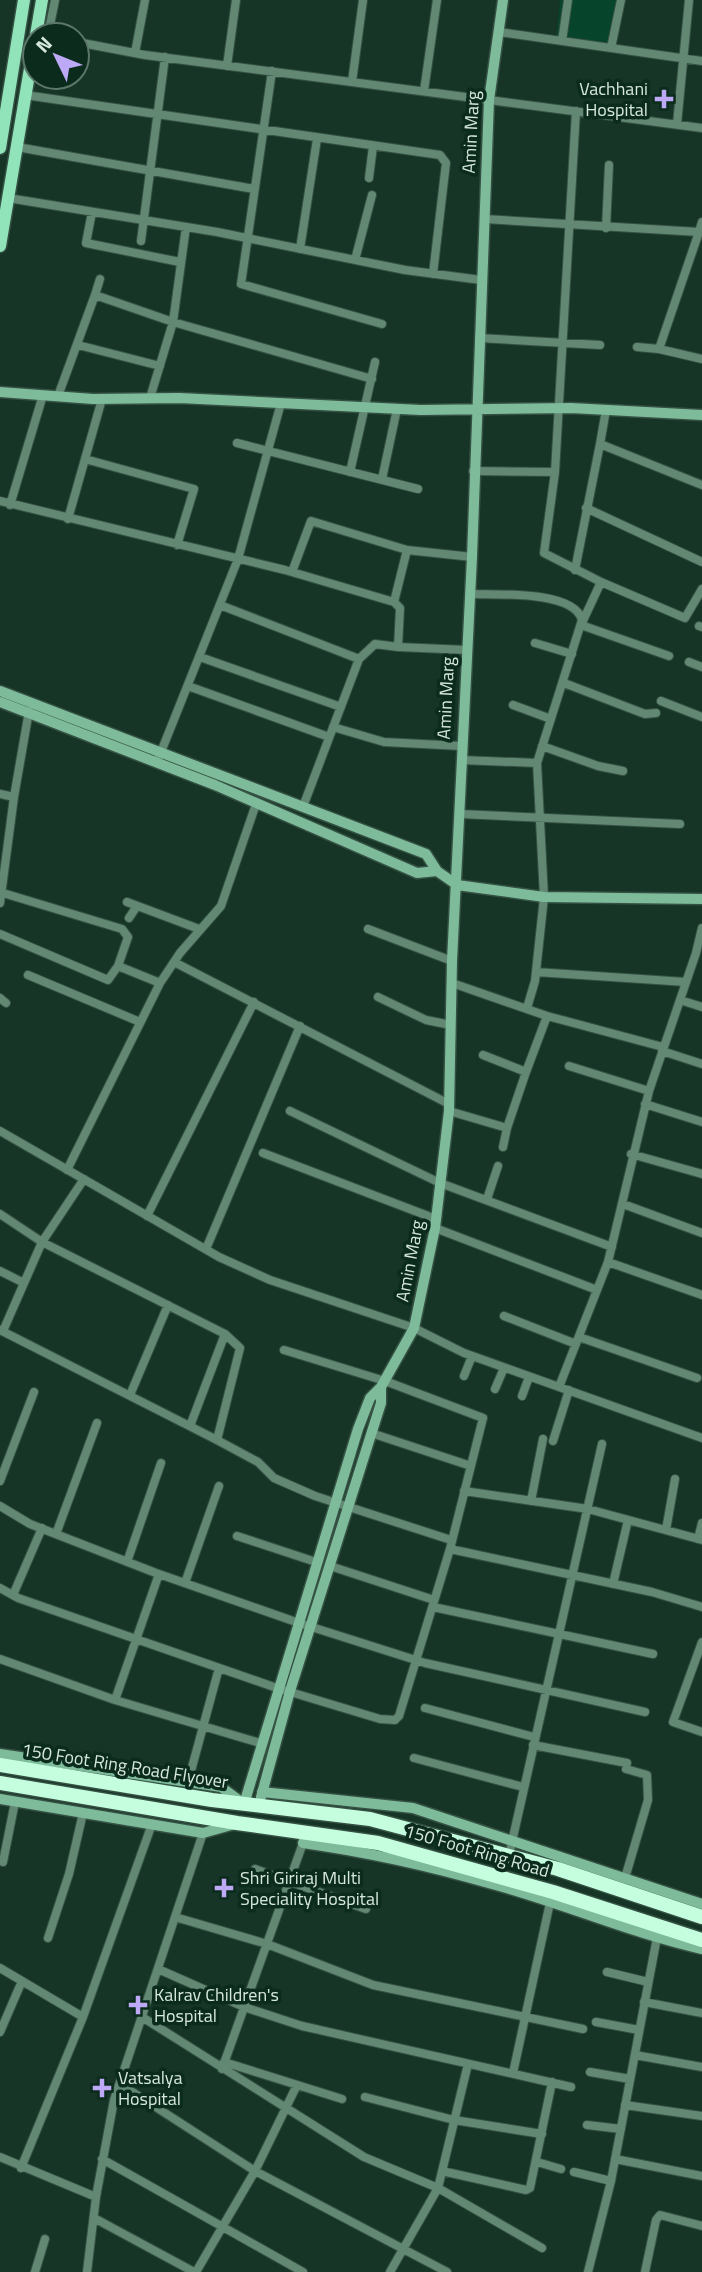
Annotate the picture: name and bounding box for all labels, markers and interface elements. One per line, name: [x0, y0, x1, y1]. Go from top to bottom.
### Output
north arrow: [21, 21, 91, 91]
text: N: [28, 29, 58, 59]
place label: Vachhani Hospital: [579, 75, 648, 123]
marker: Vachhani Hospital: [654, 89, 674, 109]
street label: Amin Marg: [455, 90, 486, 174]
street label: Amin Marg: [430, 656, 461, 740]
street label: Amin Marg: [388, 1218, 431, 1304]
street label: 150 Foot Ring Road Flyover: [20, 1736, 230, 1795]
street label: 150 Foot Ring Road: [402, 1817, 553, 1884]
place label: Shri Giriraj Multi Speciality Hospital: [240, 1864, 379, 1912]
marker: Shri Giriraj Multi Speciality Hospital: [214, 1878, 234, 1898]
place label: Kalrav Children's Hospital: [154, 1981, 279, 2029]
marker: Kalrav Children's Hospital: [128, 1995, 148, 2015]
place label: Vatsalya Hospital: [118, 2064, 182, 2112]
marker: Vatsalya Hospital: [92, 2078, 112, 2098]

